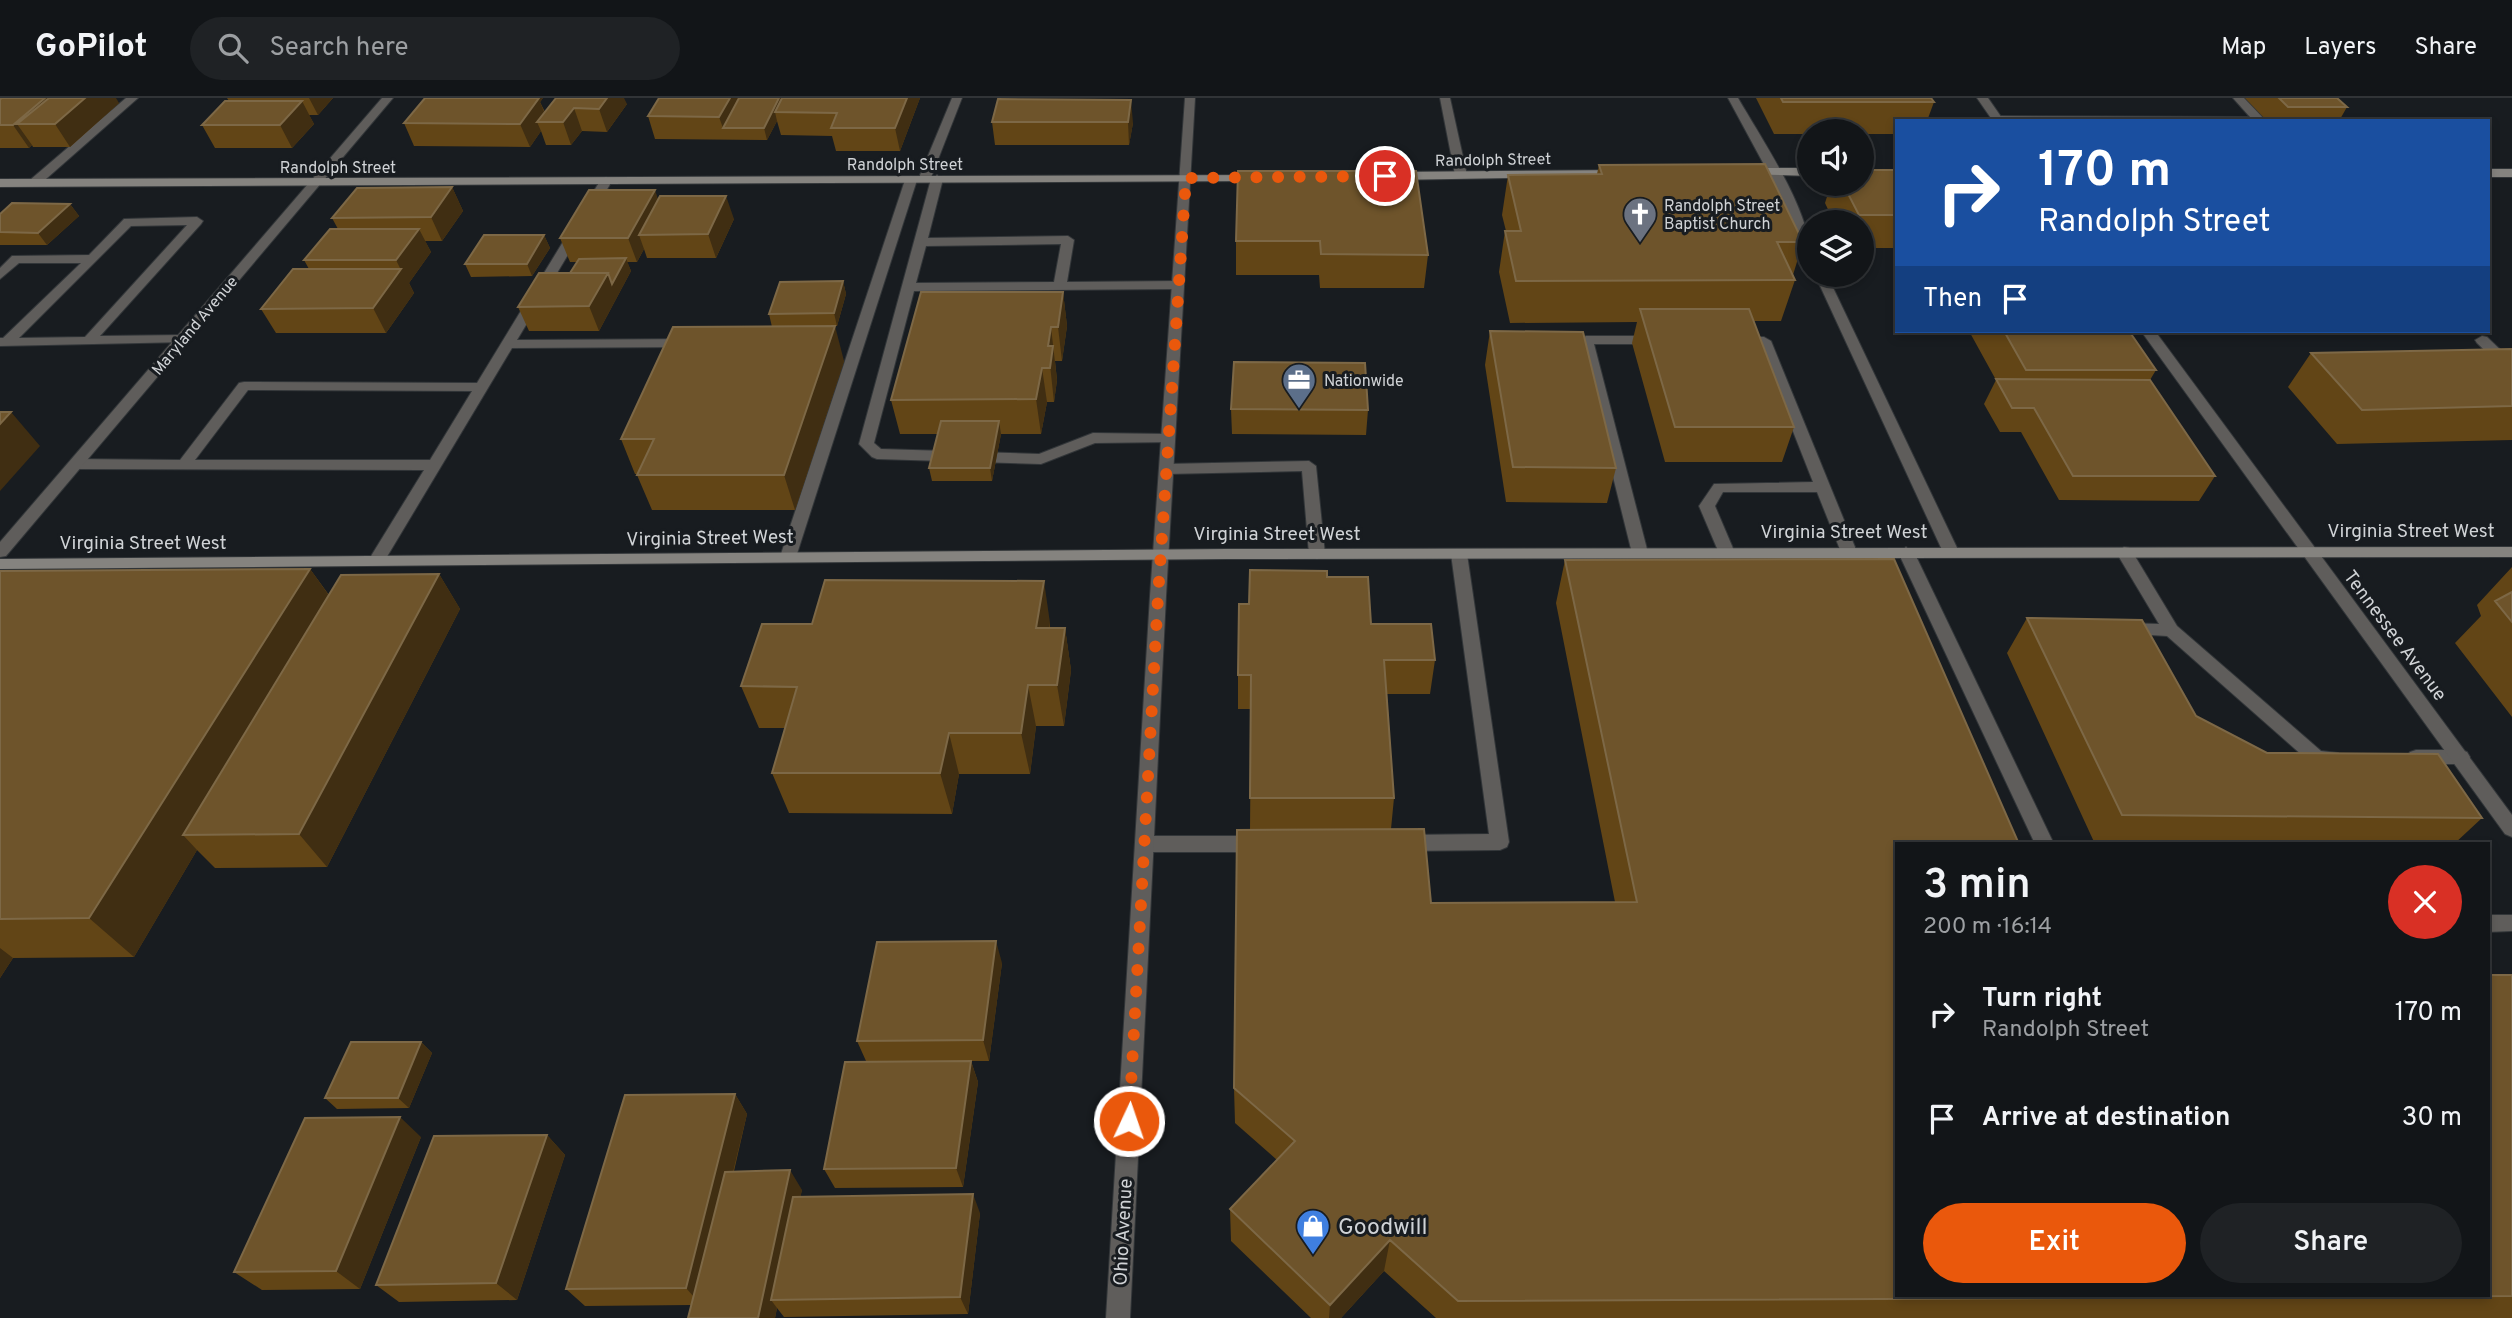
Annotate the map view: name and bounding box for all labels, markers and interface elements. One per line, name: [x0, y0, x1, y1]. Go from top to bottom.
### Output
search box: [190, 17, 680, 80]
text: GoPilot: [35, 27, 148, 69]
icon: search: [214, 29, 252, 67]
text: Search here: [270, 32, 408, 65]
text: Map: [2221, 33, 2266, 63]
text: Layers: [2304, 33, 2376, 63]
text: Share: [2414, 33, 2477, 63]
map controls: [1797, 119, 1874, 287]
button: sound: [1797, 119, 1874, 196]
text: 170 m: [2038, 142, 2171, 204]
pin: [1355, 146, 1415, 206]
icon: right: [1923, 147, 2014, 238]
street label: Randolph Street: [1435, 150, 1551, 172]
street label: Randolph Street: [847, 156, 963, 176]
icon: arrive: [1366, 157, 1404, 195]
street label: Randolph Street: [280, 159, 396, 179]
church icon: Randolph Street Baptist Church: [1621, 195, 1659, 244]
place label: Randolph Street Baptist Church: [1664, 197, 1780, 235]
text: Randolph Street: [2038, 203, 2271, 243]
button: layers: [1797, 210, 1874, 287]
street label: Maryland Avenue: [148, 273, 243, 380]
icon: arrive: [1996, 280, 2034, 318]
text: Then: [1923, 283, 1982, 316]
office icon: Nationwide: [1280, 361, 1318, 410]
place label: Nationwide: [1324, 372, 1404, 392]
street label: Virginia Street West: [2327, 520, 2495, 544]
street label: Virginia Street West: [1760, 521, 1928, 545]
street label: Virginia Street West: [1193, 523, 1361, 547]
street label: Virginia Street West: [626, 526, 794, 552]
street label: Virginia Street West: [59, 532, 227, 556]
street label: Tennessee Avenue: [2337, 566, 2451, 706]
text: 3 min: [1923, 860, 2031, 913]
button: close: [2388, 865, 2462, 939]
text: 200 m · 16:14: [1923, 913, 2052, 942]
text: Turn right: [1982, 983, 2102, 1016]
icon: right: [1923, 995, 1961, 1033]
text: 170 m: [2395, 997, 2462, 1030]
text: Randolph Street: [1982, 1016, 2149, 1045]
position arrow: [1092, 1084, 1166, 1158]
icon: arrive: [1923, 1100, 1961, 1138]
text: Arrive at destination: [1982, 1102, 2230, 1135]
text: 30 m: [2402, 1102, 2462, 1135]
street label: Ohio Avenue: [1109, 1178, 1139, 1286]
button: Exit: [1923, 1203, 2186, 1283]
button: Share: [2200, 1203, 2462, 1283]
shop icon: Goodwill: [1294, 1207, 1332, 1256]
place label: Goodwill: [1338, 1214, 1428, 1243]

